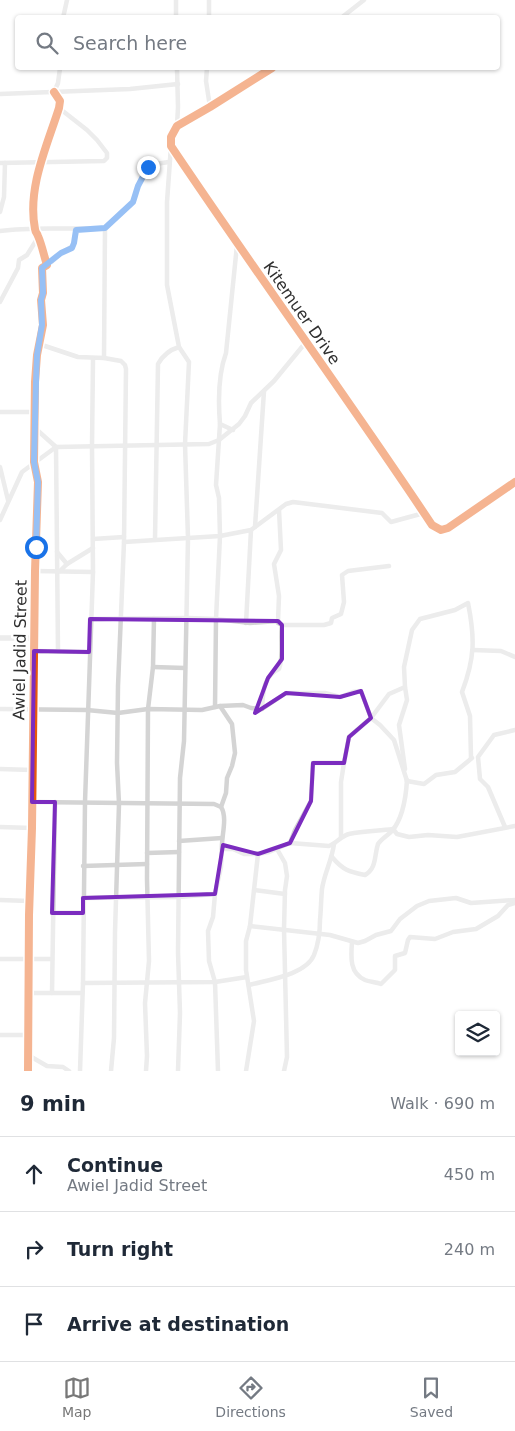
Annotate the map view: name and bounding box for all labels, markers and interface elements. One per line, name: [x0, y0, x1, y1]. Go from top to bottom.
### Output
search box: [15, 15, 500, 70]
icon: search: [33, 29, 61, 57]
text: Search here: [73, 32, 187, 54]
route end: [137, 156, 160, 179]
street label: Kitemuer Drive: [260, 258, 344, 368]
route start: [25, 536, 48, 559]
street label: Awiel Jadid Street: [9, 580, 31, 720]
map controls: [455, 1011, 500, 1056]
button: layers: [455, 1011, 500, 1056]
text: 9 min: [20, 1092, 86, 1116]
text: Walk · 690 m: [390, 1094, 495, 1113]
text: Continue: [67, 1154, 163, 1176]
icon: ahead: [20, 1160, 48, 1188]
text: 450 m: [444, 1165, 495, 1184]
text: Awiel Jadid Street: [67, 1176, 207, 1195]
icon: right: [20, 1235, 48, 1263]
text: Turn right: [67, 1238, 173, 1260]
text: 240 m: [444, 1240, 495, 1259]
icon: arrive: [20, 1310, 48, 1338]
text: Arrive at destination: [67, 1313, 289, 1335]
tab: Map: [62, 1374, 91, 1420]
tab: Directions: [215, 1374, 286, 1420]
tab: Saved: [410, 1374, 453, 1420]

